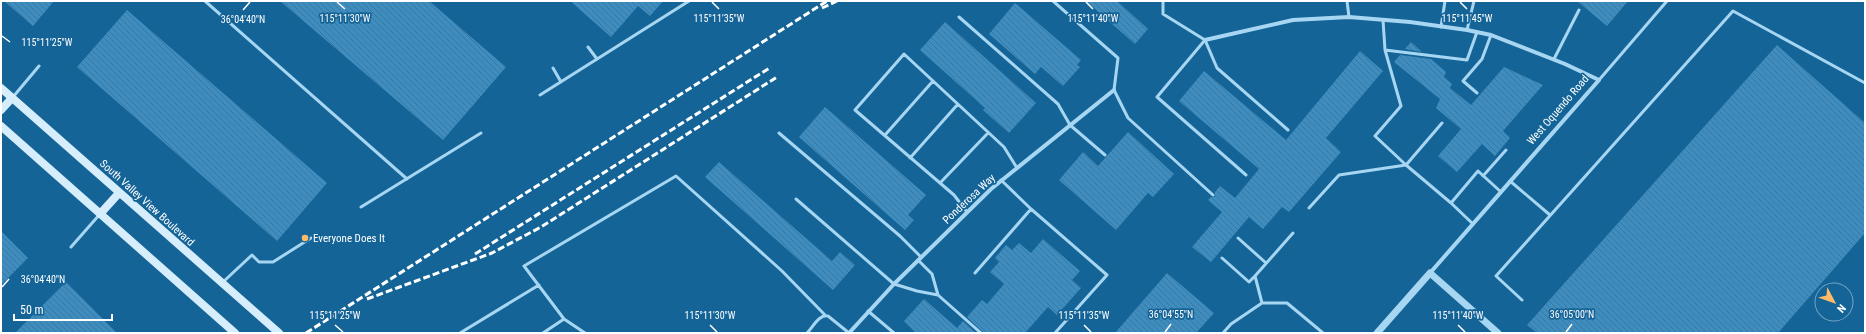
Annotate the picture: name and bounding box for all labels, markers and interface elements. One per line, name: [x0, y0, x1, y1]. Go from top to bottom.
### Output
text: 115°11'30"W: [320, 13, 371, 24]
text: 115°11'35"W: [694, 13, 745, 24]
text: 115°11'40"W: [1068, 13, 1119, 24]
text: 115°11'45"W: [1442, 13, 1493, 24]
text: 36°04'40"N: [221, 14, 265, 25]
text: 115°11'25"W: [22, 37, 73, 48]
street label: West Oquendo Road: [1524, 73, 1592, 147]
street label: South Valley View Boulevard: [97, 157, 197, 249]
street label: Ponderosa Way: [940, 171, 998, 227]
place label: Everyone Does It: [313, 232, 385, 245]
marker: Everyone Does It: [300, 233, 310, 243]
text: 36°04'40"N: [21, 274, 65, 285]
north arrow: [1814, 282, 1854, 322]
scale bar: [14, 296, 112, 322]
text: N: [1834, 301, 1848, 315]
text: 50 m: [20, 303, 44, 317]
text: 36°04'55"N: [1149, 309, 1193, 320]
text: 36°05'00"N: [1550, 309, 1594, 320]
text: 115°11'25"W: [310, 310, 361, 321]
text: 115°11'30"W: [685, 310, 736, 321]
text: 115°11'35"W: [1059, 310, 1110, 321]
text: 115°11'40"W: [1433, 310, 1484, 321]

